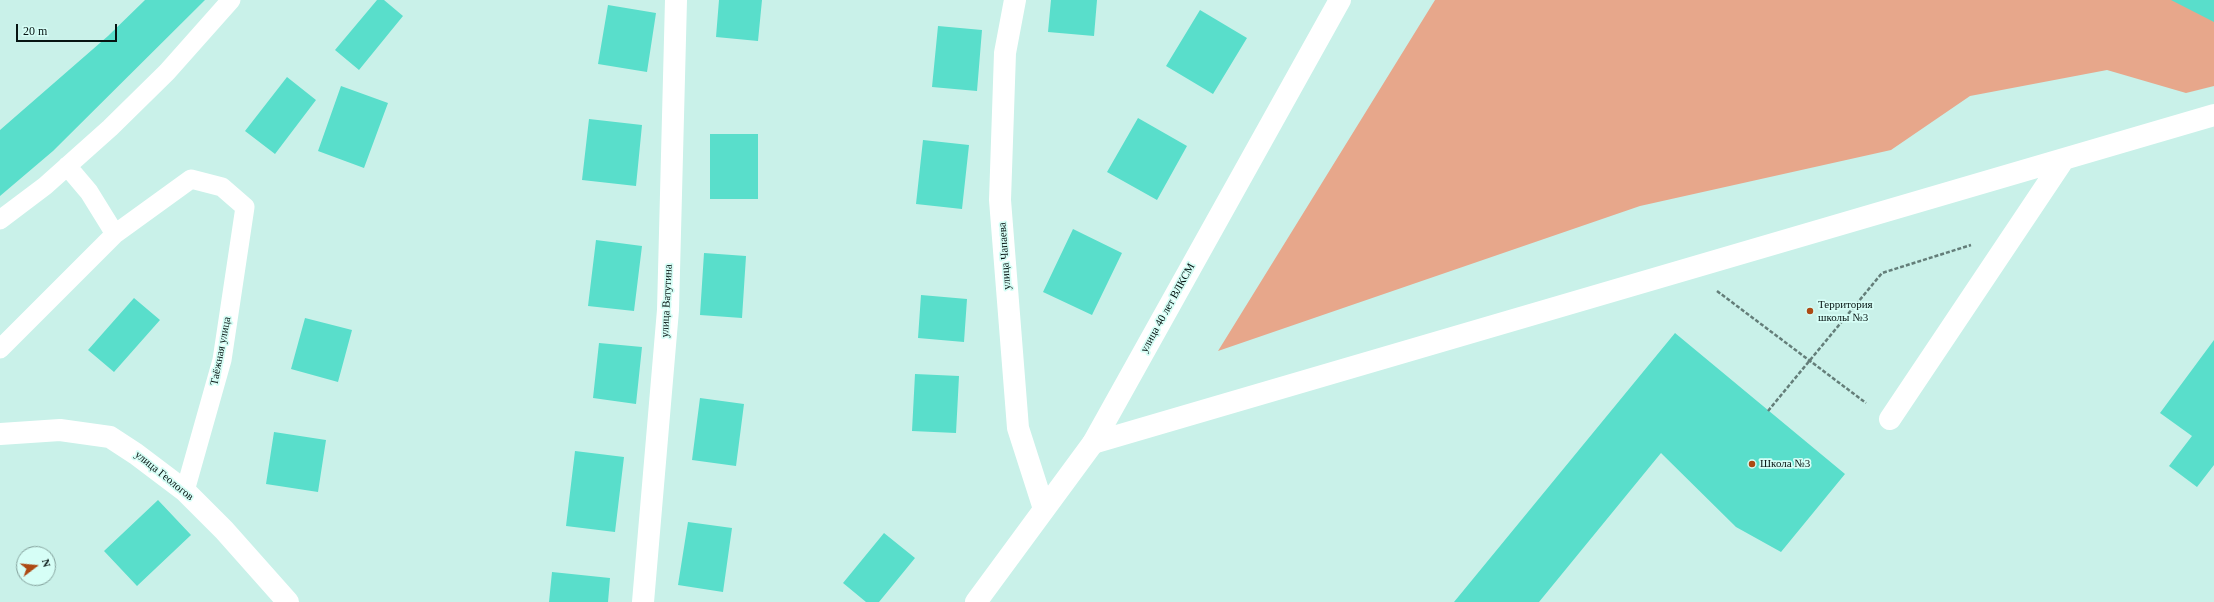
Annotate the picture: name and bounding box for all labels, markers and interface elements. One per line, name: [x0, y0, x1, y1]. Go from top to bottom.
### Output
scale bar: [18, 16, 119, 42]
text: 20 m: [23, 24, 47, 38]
street label: улица Чапаева: [996, 222, 1014, 290]
street label: улица 40 лет ВЛКСМ: [1138, 261, 1198, 355]
street label: улица Ватутина: [658, 264, 676, 338]
place label: Территория школы №3: [1818, 298, 1873, 324]
marker: Территория школы №3: [1805, 306, 1815, 316]
street label: Таёжная улица: [208, 316, 234, 386]
street label: улица Геологов: [132, 448, 196, 504]
place label: Школа №3: [1760, 457, 1810, 471]
marker: Школа №3: [1747, 459, 1757, 469]
north arrow: [16, 546, 56, 586]
text: N: [40, 557, 53, 568]

